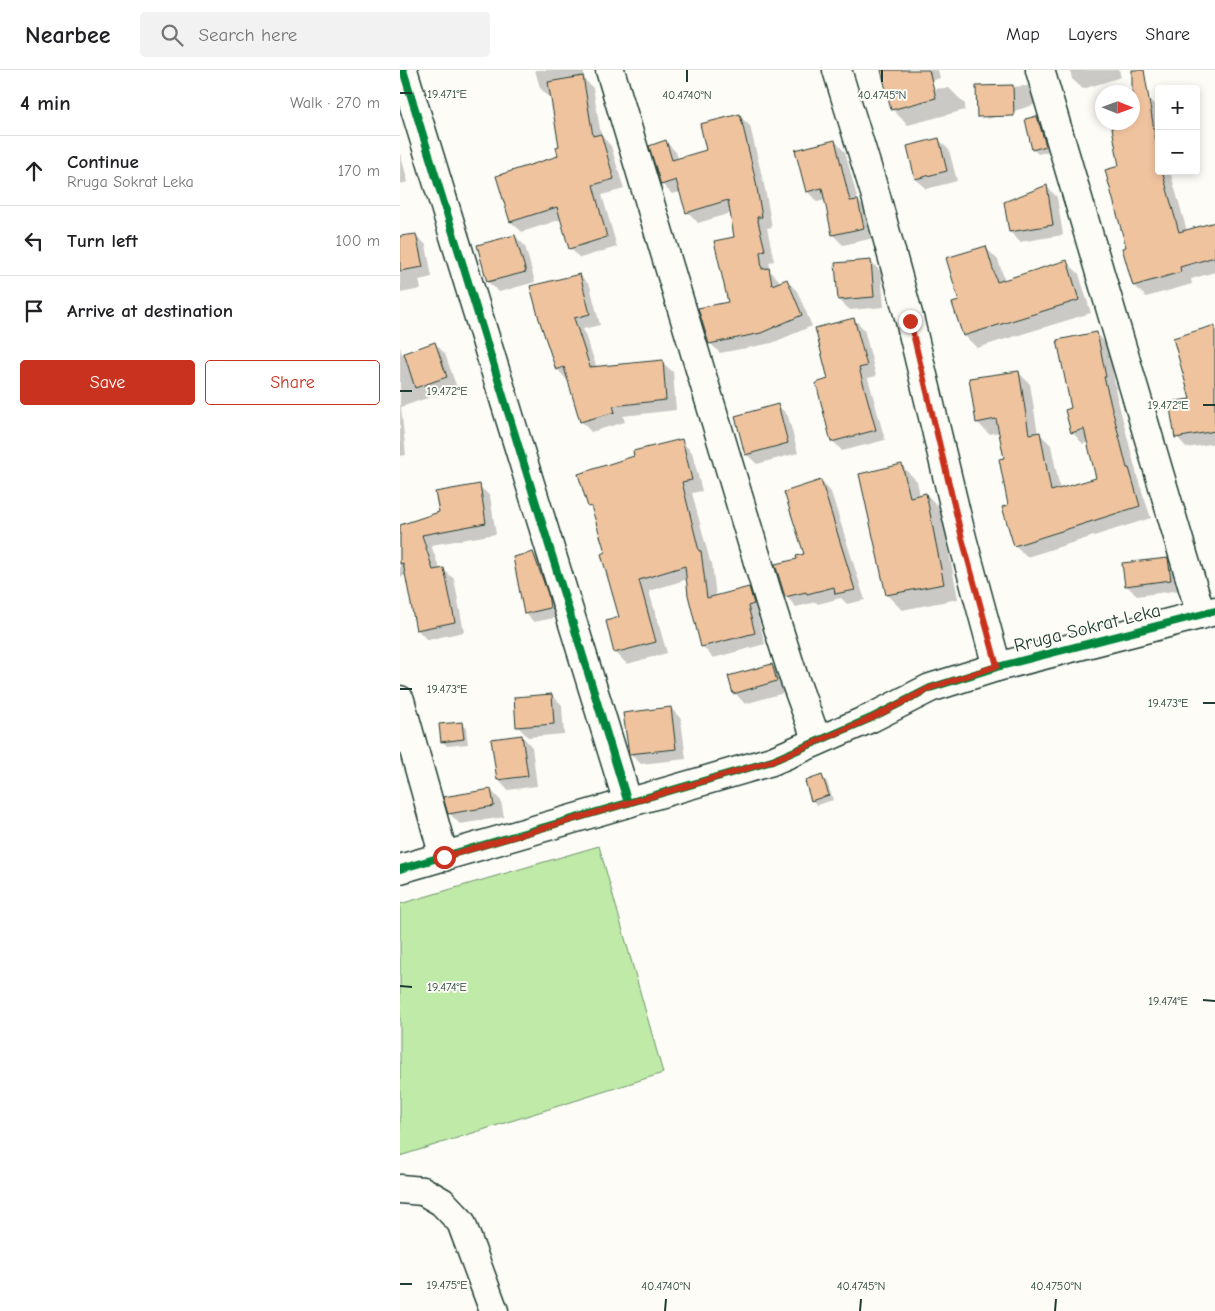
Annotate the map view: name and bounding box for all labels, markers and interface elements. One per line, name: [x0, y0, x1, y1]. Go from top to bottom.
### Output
search box: [140, 12, 490, 57]
text: Nearbee: [25, 21, 110, 49]
icon: search: [158, 21, 186, 49]
text: Search here: [198, 24, 297, 46]
text: Map: [1006, 24, 1040, 45]
text: Layers: [1068, 24, 1117, 45]
text: Share: [1145, 24, 1190, 45]
north arrow: [1095, 85, 1140, 130]
map controls: [1155, 85, 1200, 175]
button: +: [1155, 85, 1200, 130]
text: 19.471°E: [427, 87, 467, 101]
text: 40.4740°N: [662, 88, 712, 102]
text: 40.4745°N: [858, 88, 906, 102]
text: 4 min: [20, 91, 71, 115]
text: Walk · 270 m: [290, 94, 380, 112]
button: −: [1155, 130, 1200, 175]
text: Continue: [67, 151, 139, 173]
icon: ahead: [20, 157, 48, 185]
text: 170 m: [338, 162, 380, 180]
text: Rruga Sokrat Leka: [67, 173, 194, 191]
icon: left: [20, 227, 48, 255]
text: Turn left: [67, 230, 138, 252]
text: 100 m: [336, 232, 380, 250]
icon: arrive: [20, 297, 48, 325]
text: Arrive at destination: [67, 300, 233, 322]
route end: [899, 310, 922, 333]
button: Save: [20, 360, 195, 405]
button: Share: [205, 360, 380, 405]
text: 19.472°E: [427, 384, 467, 398]
text: 19.472°E: [1148, 398, 1188, 412]
street label: Rruga Sokrat Leka: [1012, 599, 1163, 657]
text: 19.473°E: [427, 682, 467, 696]
text: 19.473°E: [1148, 696, 1188, 710]
route start: [433, 846, 456, 869]
text: 19.474°E: [427, 980, 467, 994]
text: 19.474°E: [1148, 994, 1188, 1008]
text: 19.475°E: [426, 1278, 468, 1292]
text: 40.4740°N: [641, 1279, 691, 1293]
text: 40.4745°N: [837, 1279, 885, 1293]
text: 40.4750°N: [1030, 1279, 1082, 1293]

